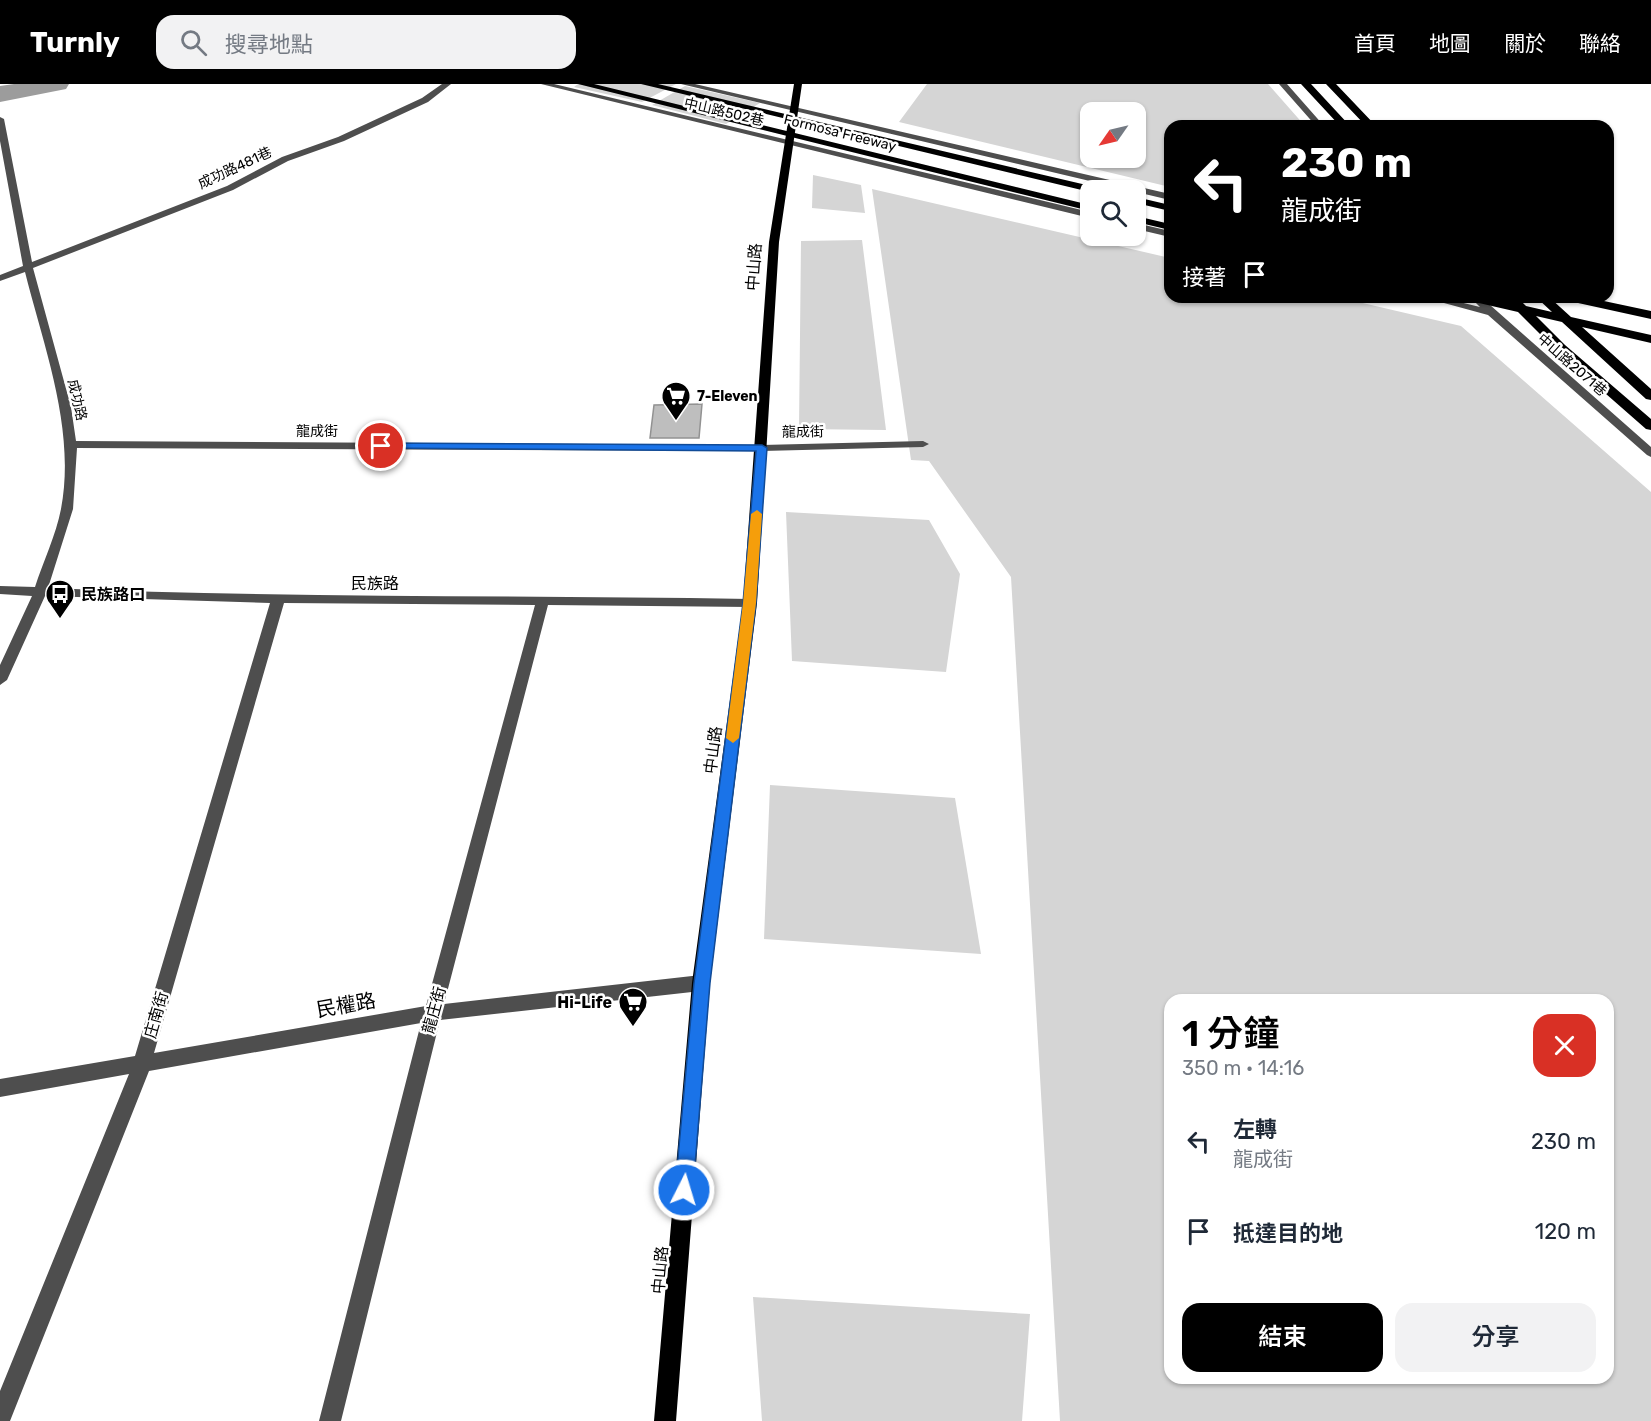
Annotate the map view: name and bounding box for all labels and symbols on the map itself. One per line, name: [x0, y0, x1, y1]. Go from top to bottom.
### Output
street label: 中山路502巷: [682, 95, 766, 129]
north arrow: [1080, 102, 1146, 168]
street label: Formosa Freeway: [782, 111, 898, 155]
street label: 成功路481巷: [195, 143, 275, 193]
street label: 中山路: [743, 242, 765, 292]
street label: 中山路2071巷: [1534, 330, 1610, 400]
street label: 成功路: [64, 378, 90, 422]
supermarket icon: 7-Eleven: [660, 380, 692, 422]
place label: 7-Eleven: [697, 388, 758, 405]
pin: [355, 420, 406, 471]
street label: 龍成街: [296, 423, 338, 440]
street label: 龍成街: [782, 423, 824, 441]
street label: 民族路: [351, 574, 399, 593]
bus stop icon: 民族路口: [44, 578, 76, 620]
place label: 民族路口: [81, 585, 145, 604]
street label: 中山路: [701, 725, 725, 775]
street label: 龍庄街: [419, 984, 449, 1036]
supermarket icon: Hi-Life: [617, 986, 649, 1028]
street label: 民權路: [314, 988, 378, 1022]
street label: 庄南街: [140, 989, 172, 1041]
place label: Hi-Life: [557, 993, 612, 1012]
position arrow: [652, 1158, 716, 1222]
street label: 中山路: [648, 1245, 672, 1295]

